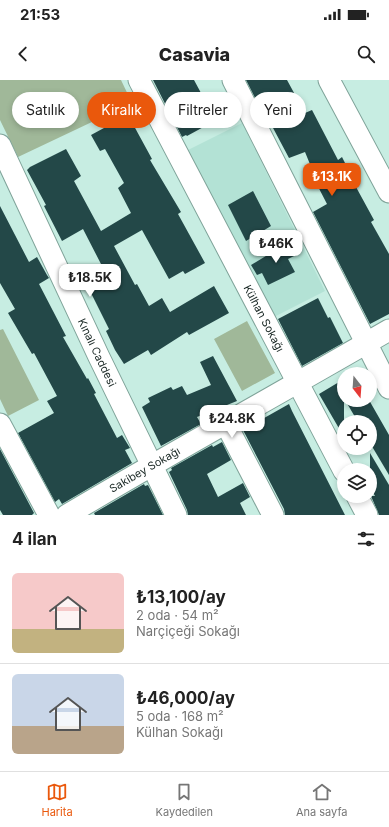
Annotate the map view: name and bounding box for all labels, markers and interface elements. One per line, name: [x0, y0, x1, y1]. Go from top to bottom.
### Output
text: 21:53: [20, 5, 60, 24]
icon: back: [12, 43, 34, 65]
icon: search: [355, 43, 377, 65]
text: Casavia: [159, 44, 230, 65]
chip: Satılık: [12, 92, 79, 128]
chip: Kiralık: [87, 92, 156, 128]
chip: Filtreler: [164, 92, 242, 128]
chip: Yeni: [250, 92, 306, 128]
pin: ₺13.1K: [299, 163, 365, 197]
text: ₺13.1K: [312, 168, 352, 184]
pin: ₺46K: [252, 230, 300, 264]
text: ₺46K: [259, 235, 293, 251]
pin: ₺18.5K: [57, 264, 123, 298]
text: ₺18.5K: [68, 269, 112, 285]
street label: Külhan Sokağı: [241, 282, 287, 354]
street label: Kınalı Caddesi: [75, 316, 119, 389]
north arrow: [337, 367, 377, 407]
map controls: [337, 367, 377, 503]
pin: ₺24.8K: [199, 405, 265, 439]
text: ₺24.8K: [209, 410, 255, 426]
button: locate: [337, 415, 377, 455]
street label: Sakibey Sokağı: [107, 444, 183, 496]
button: layers: [337, 463, 377, 503]
icon: filters: [355, 528, 377, 550]
text: 4 ilan: [12, 529, 57, 549]
text: ₺13,100/ay: [136, 587, 226, 607]
icon: home: [44, 589, 92, 637]
text: 2 oda · 54 m²: [136, 607, 219, 623]
text: Narçiçeği Sokağı: [136, 623, 240, 639]
text: ₺46,000/ay: [136, 688, 235, 708]
icon: home: [44, 690, 92, 738]
text: 5 oda · 168 m²: [136, 708, 224, 724]
text: Külhan Sokağı: [136, 724, 223, 740]
tab: Harita: [41, 781, 73, 819]
tab: Kaydedilen: [156, 781, 213, 819]
tab: Ana sayfa: [296, 781, 348, 819]

